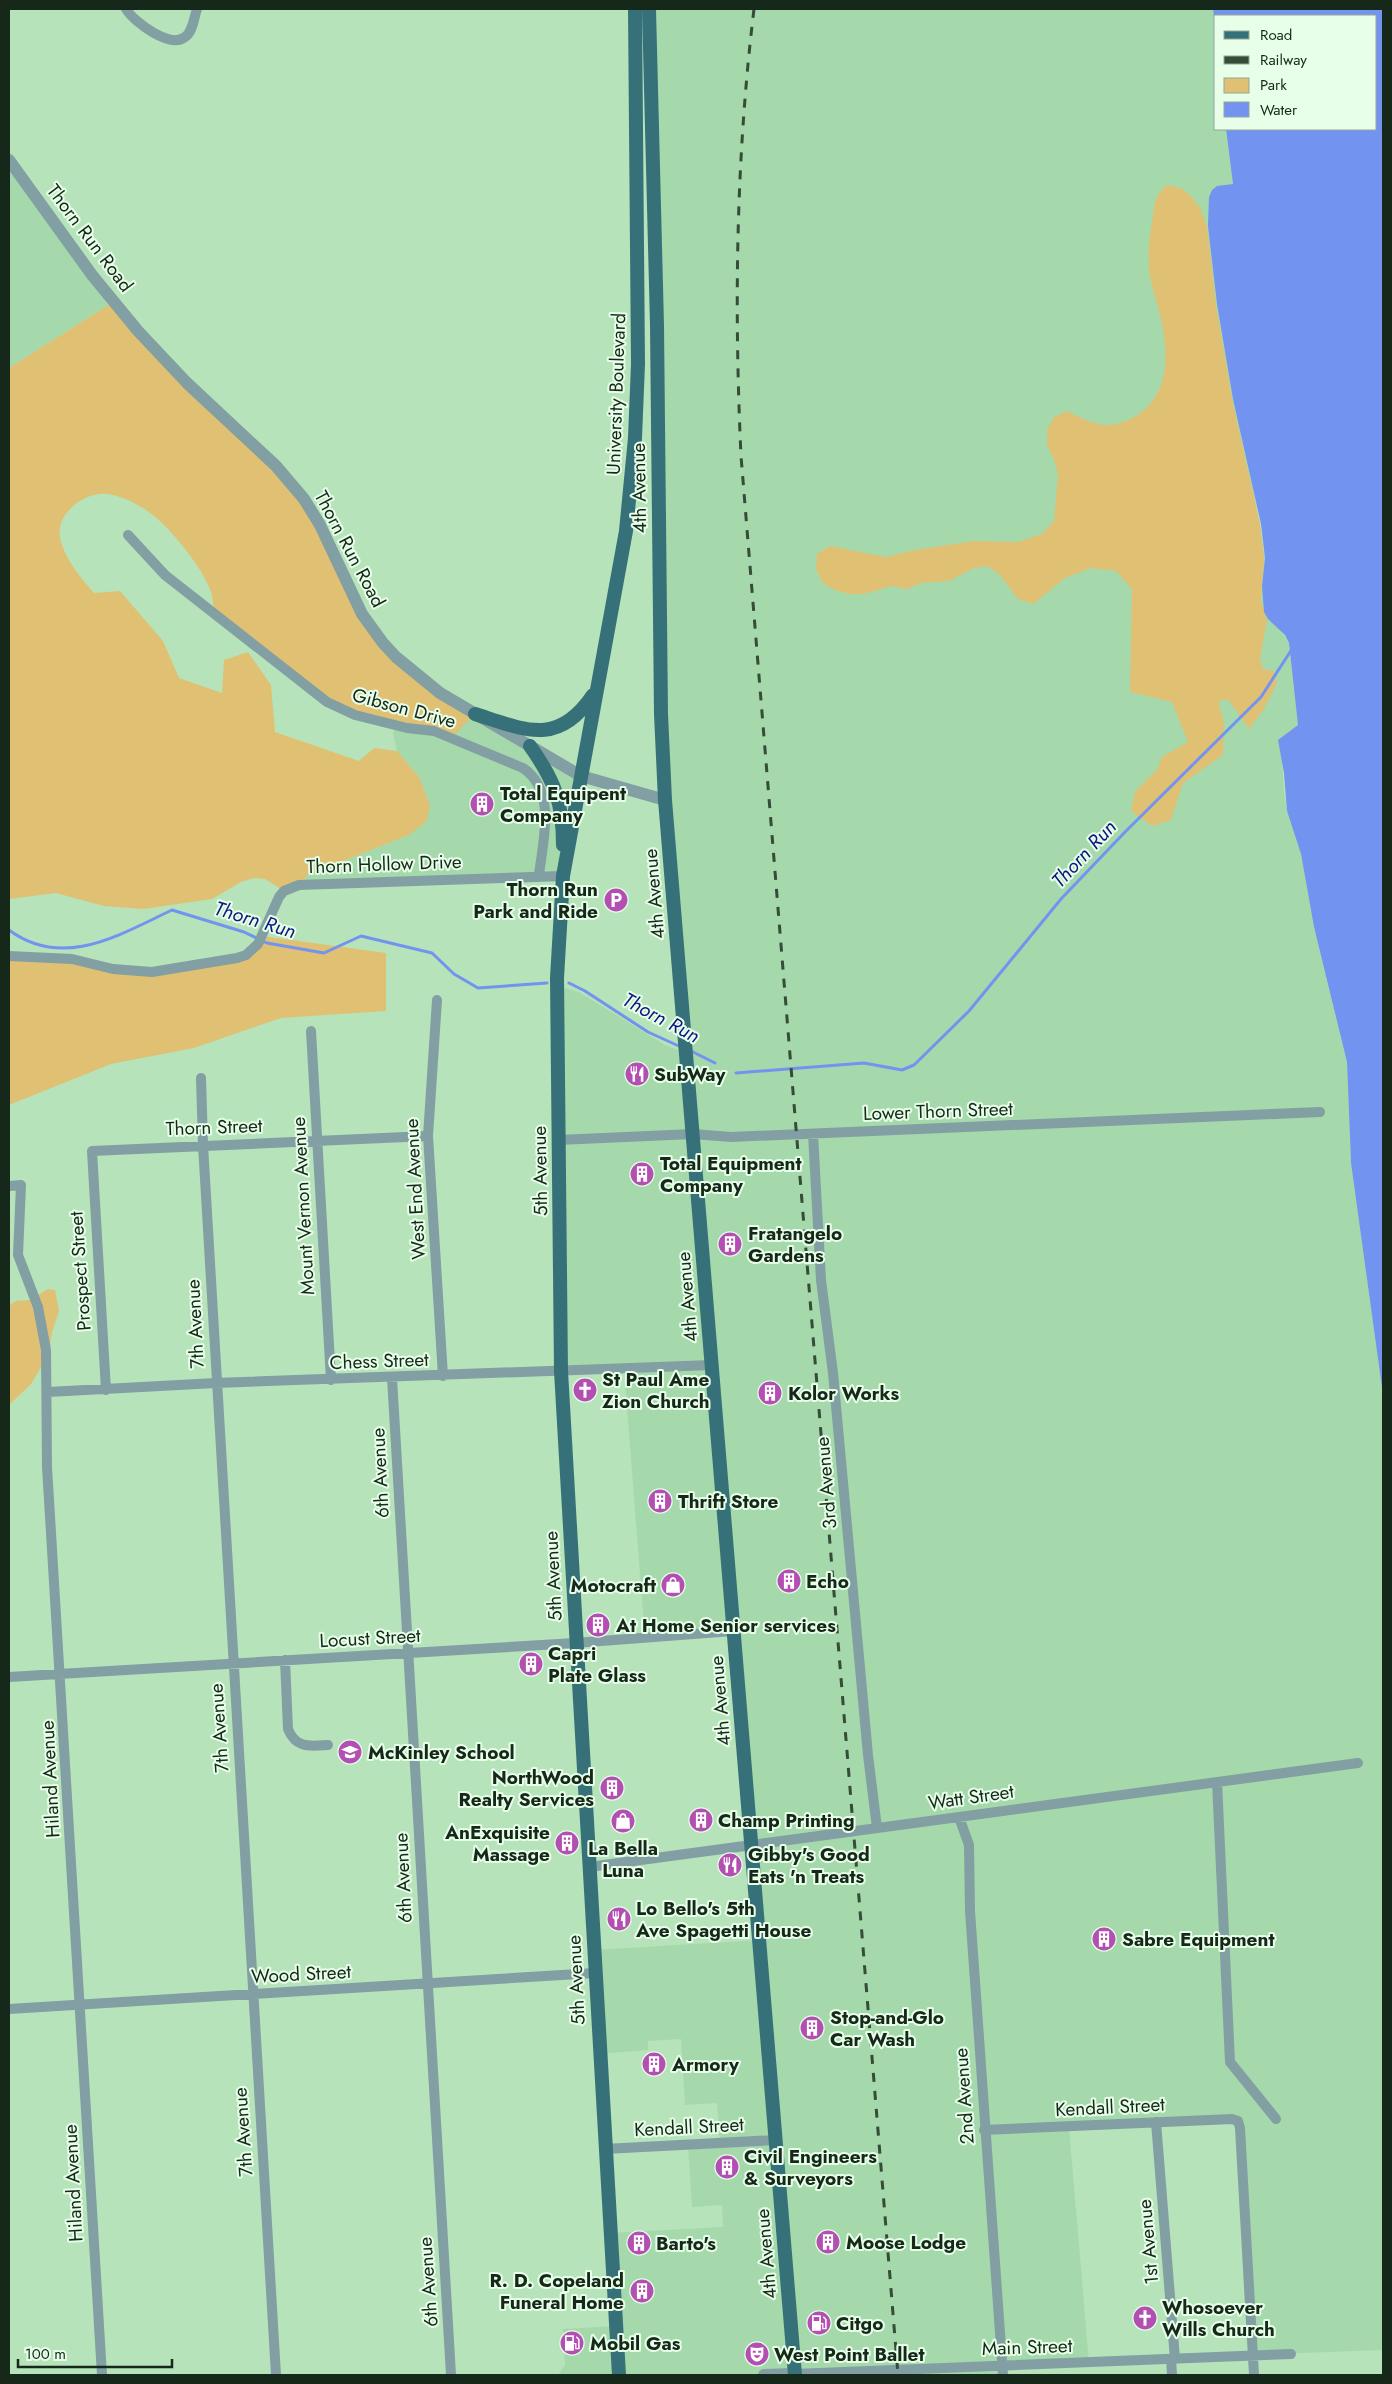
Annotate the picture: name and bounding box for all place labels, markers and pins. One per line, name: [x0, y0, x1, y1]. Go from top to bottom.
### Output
place label: Total Equipent Company: [500, 780, 626, 829]
building icon: Total Equipent Company: [469, 791, 495, 817]
place label: Thorn Run Park and Ride: [473, 876, 598, 925]
parking icon: Thorn Run Park and Ride: [603, 887, 629, 913]
restaurant icon: SubWay: [624, 1061, 650, 1087]
place label: SubWay: [654, 1061, 726, 1088]
place label: Total Equipment Company: [660, 1150, 802, 1199]
building icon: Total Equipment Company: [629, 1161, 655, 1187]
place label: Fratangelo Gardens: [748, 1220, 842, 1269]
building icon: Fratangelo Gardens: [717, 1231, 743, 1257]
place label: St Paul Ame Zion Church: [602, 1366, 710, 1415]
church icon: St Paul Ame Zion Church: [572, 1377, 598, 1403]
building icon: Kolor Works: [757, 1380, 783, 1406]
place label: Kolor Works: [788, 1380, 899, 1407]
building icon: Thrift Store: [647, 1488, 673, 1514]
place label: Thrift Store: [678, 1488, 778, 1515]
building icon: Echo: [776, 1568, 802, 1594]
place label: Echo: [806, 1568, 849, 1595]
place label: Motocraft: [571, 1572, 656, 1599]
shop icon: Motocraft: [660, 1572, 686, 1598]
building icon: At Home Senior services: [585, 1612, 611, 1638]
place label: At Home Senior services: [615, 1612, 836, 1639]
place label: Capri Plate Glass: [548, 1640, 646, 1689]
building icon: Capri Plate Glass: [518, 1651, 544, 1677]
school or university icon: McKinley School: [337, 1739, 363, 1765]
place label: McKinley School: [368, 1739, 515, 1766]
place label: NorthWood Realty Services: [458, 1764, 594, 1813]
building icon: NorthWood Realty Services: [599, 1775, 625, 1801]
building icon: Champ Printing: [688, 1807, 714, 1833]
place label: Champ Printing: [718, 1807, 855, 1834]
shop icon: La Bella Luna: [610, 1808, 636, 1834]
place label: AnExquisite Massage: [444, 1819, 550, 1868]
building icon: AnExquisite Massage: [554, 1830, 580, 1856]
place label: La Bella Luna: [588, 1835, 658, 1884]
place label: Gibby's Good Eats 'n Treats: [748, 1841, 870, 1890]
restaurant icon: Gibby's Good Eats 'n Treats: [717, 1852, 743, 1878]
place label: Lo Bello's 5th Ave Spagetti House: [635, 1895, 811, 1944]
restaurant icon: Lo Bello's 5th Ave Spagetti House: [606, 1906, 632, 1932]
building icon: Sabre Equipment: [1091, 1926, 1117, 1952]
place label: Sabre Equipment: [1122, 1926, 1274, 1953]
place label: Stop-and-Glo Car Wash: [830, 2004, 944, 2053]
building icon: Stop-and-Glo Car Wash: [799, 2015, 825, 2041]
building icon: Armory: [641, 2051, 667, 2077]
place label: Armory: [671, 2051, 740, 2078]
place label: Civil Engineers & Surveyors: [744, 2143, 877, 2192]
building icon: Civil Engineers & Surveyors: [714, 2154, 740, 2180]
building icon: Moose Lodge: [815, 2229, 841, 2255]
place label: Moose Lodge: [846, 2229, 966, 2256]
building icon: Barto's: [626, 2230, 652, 2256]
place label: Barto's: [656, 2230, 716, 2257]
place label: R. D. Copeland Funeral Home: [490, 2267, 624, 2316]
building icon: R. D. Copeland Funeral Home: [629, 2278, 655, 2304]
place label: Whosoever Wills Church: [1162, 2294, 1275, 2343]
church icon: Whosoever Wills Church: [1132, 2305, 1158, 2331]
fuel station icon: Citgo: [806, 2310, 832, 2336]
place label: Citgo: [836, 2310, 883, 2337]
fuel station icon: Mobil Gas: [559, 2330, 585, 2356]
place label: Mobil Gas: [590, 2330, 681, 2357]
theatre icon: West Point Ballet: [744, 2341, 770, 2367]
place label: West Point Ballet: [774, 2341, 924, 2368]

